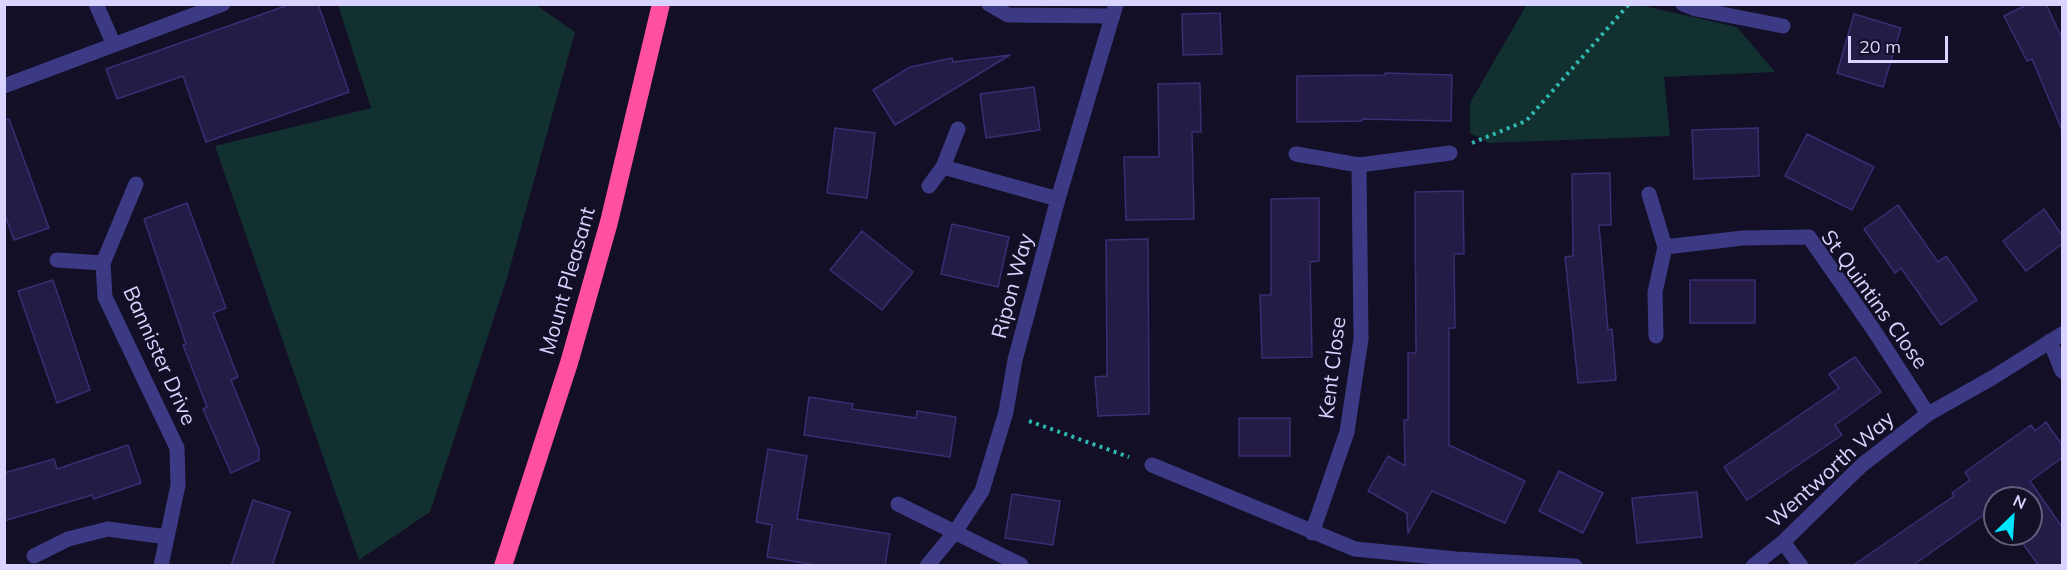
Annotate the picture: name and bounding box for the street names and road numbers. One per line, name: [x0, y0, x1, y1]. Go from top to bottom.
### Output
street label: Mount Pleasant: [535, 204, 601, 358]
street label: St Quintins Close: [1815, 226, 1933, 374]
street label: Ripon Way: [987, 231, 1039, 341]
street label: Bannister Drive: [117, 283, 201, 429]
street label: Kent Close: [1314, 315, 1352, 421]
street label: Wentworth Way: [1762, 406, 1900, 534]

